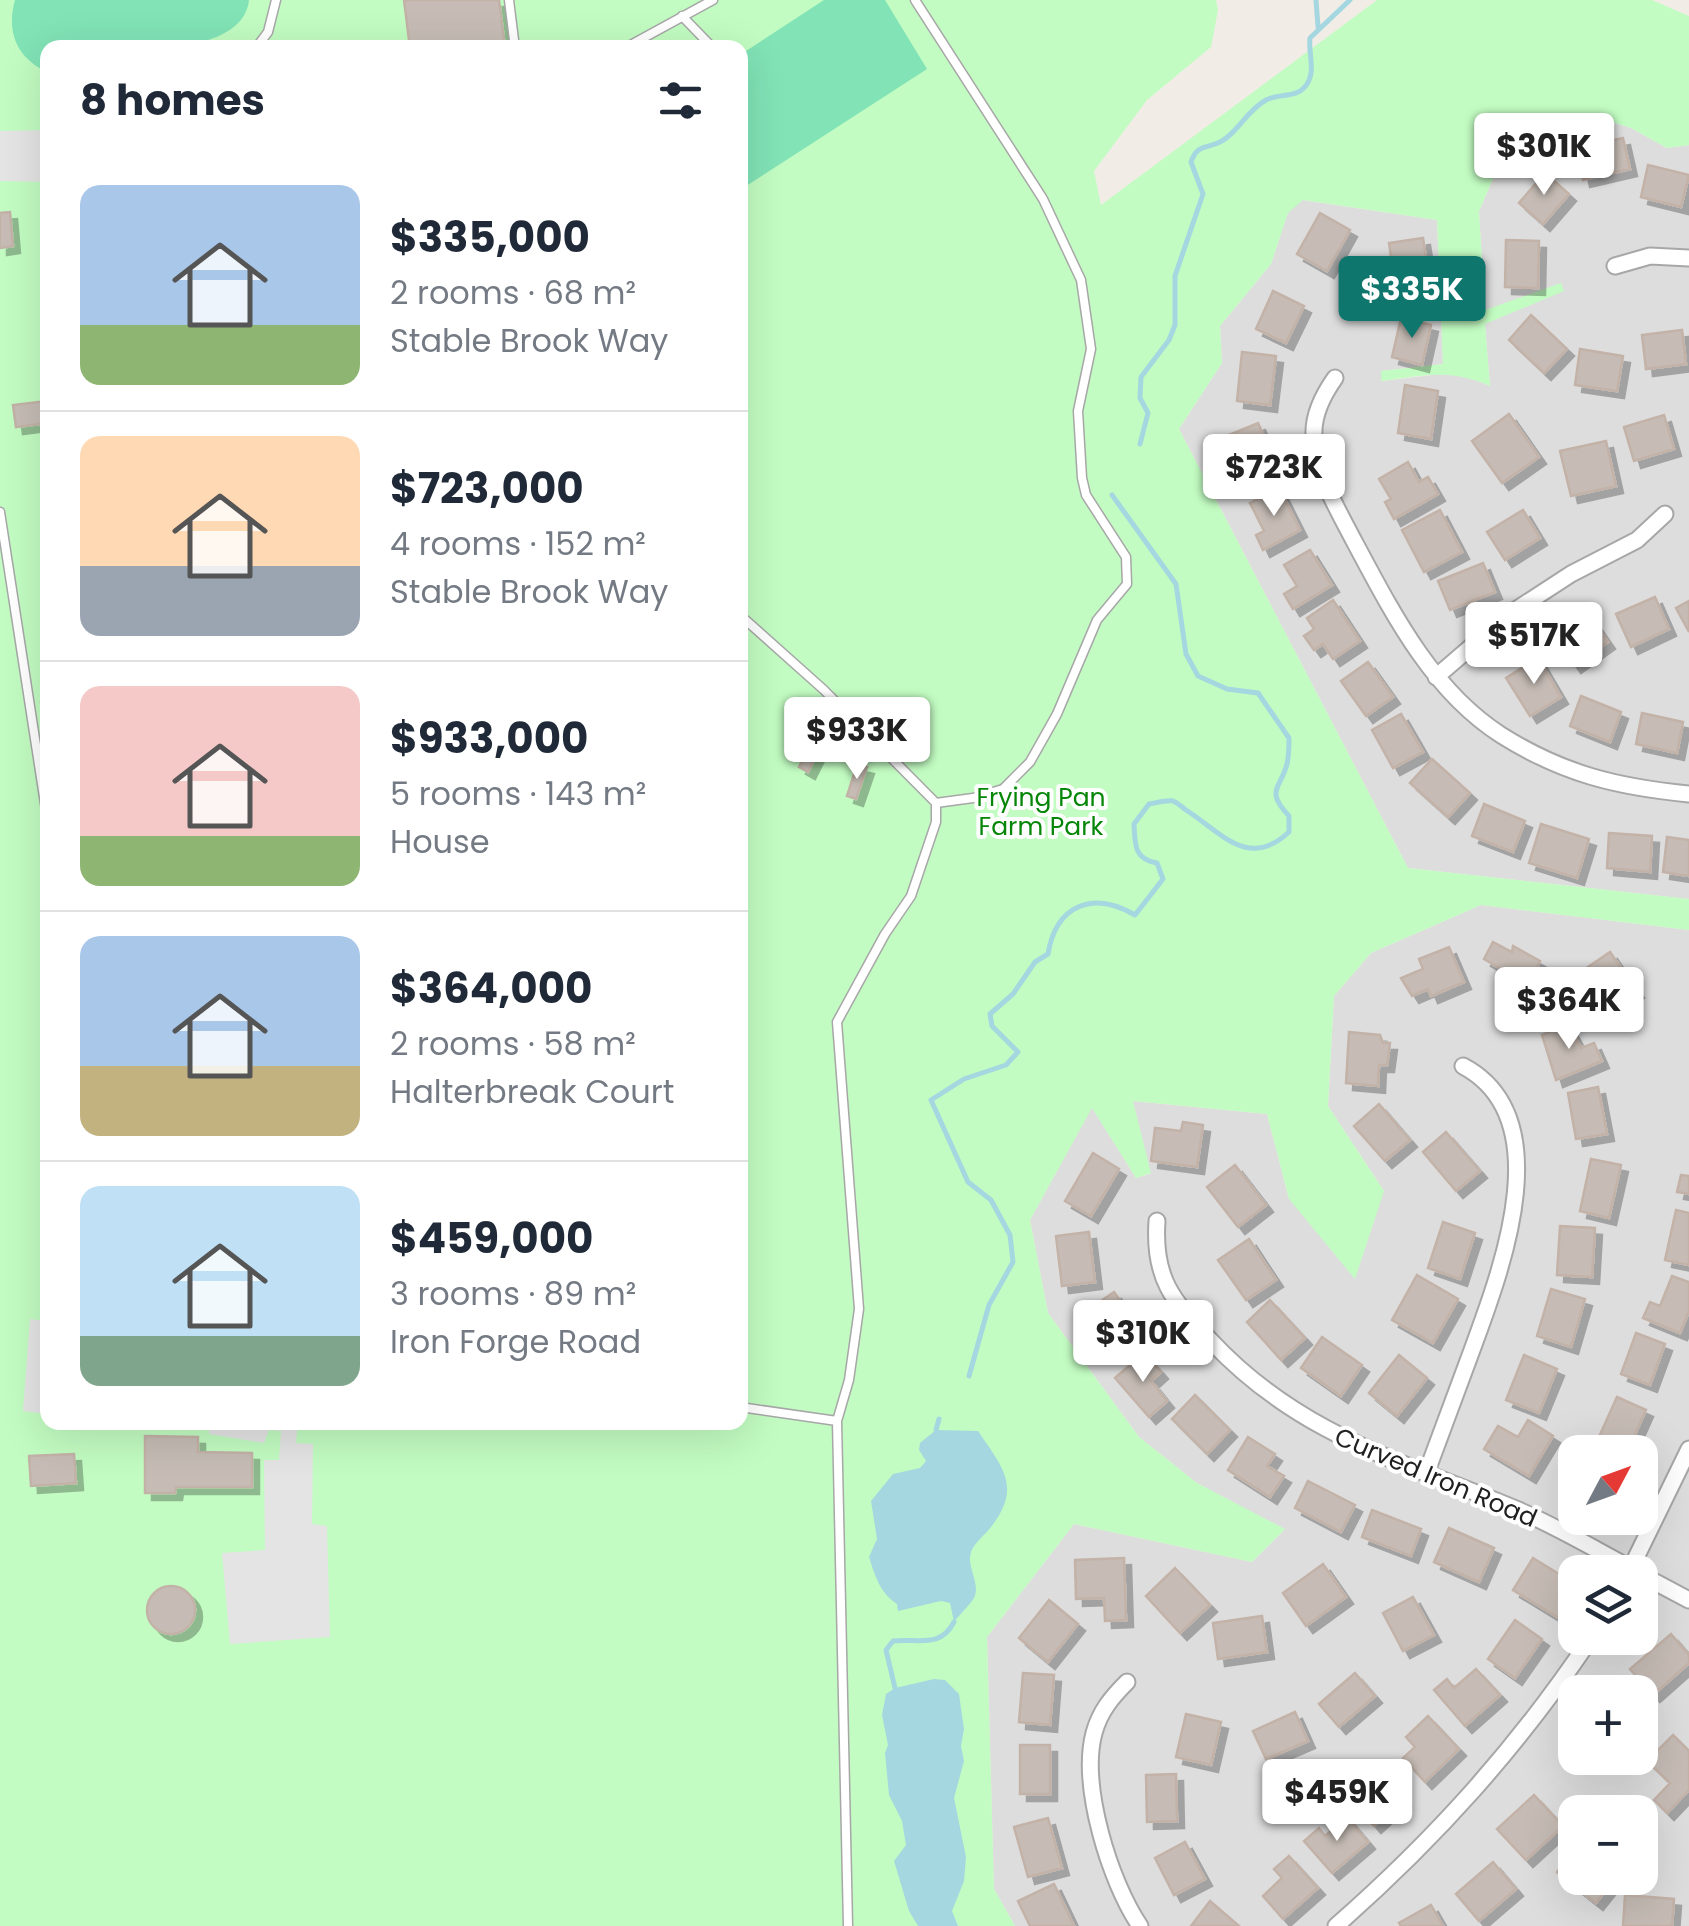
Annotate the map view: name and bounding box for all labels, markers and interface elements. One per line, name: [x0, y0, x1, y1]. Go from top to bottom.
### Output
text: 8 homes: [80, 71, 265, 130]
icon: filters: [653, 73, 708, 128]
pin: $301K: [1474, 113, 1614, 198]
text: $301K: [1496, 123, 1592, 168]
text: $335,000: [390, 208, 590, 267]
icon: home: [160, 225, 280, 345]
pin: $335K: [1342, 256, 1482, 341]
text: $335K: [1361, 266, 1463, 311]
text: 2 rooms · 68 m²: [390, 270, 636, 315]
text: Stable Brook Way: [390, 318, 668, 363]
pin: $723K: [1204, 434, 1344, 519]
text: $723K: [1225, 444, 1323, 489]
text: $723,000: [390, 459, 584, 518]
icon: home: [160, 476, 280, 596]
text: 4 rooms · 152 m²: [390, 521, 646, 566]
text: Stable Brook Way: [390, 569, 668, 614]
pin: $517K: [1464, 602, 1604, 687]
text: $517K: [1487, 612, 1581, 657]
pin: $933K: [787, 697, 927, 782]
text: $933K: [806, 707, 908, 752]
text: $933,000: [390, 709, 589, 768]
icon: home: [160, 726, 280, 846]
text: 5 rooms · 143 m²: [390, 771, 646, 816]
park label: Frying Pan Farm Park: [976, 780, 1106, 844]
text: House: [390, 819, 490, 864]
text: $364,000: [390, 959, 592, 1018]
pin: $364K: [1499, 967, 1639, 1052]
icon: home: [160, 976, 280, 1096]
text: $364K: [1517, 977, 1621, 1022]
text: 2 rooms · 58 m²: [390, 1021, 636, 1066]
text: Halterbreak Court: [390, 1069, 674, 1114]
text: $459,000: [390, 1209, 593, 1268]
icon: home: [160, 1226, 280, 1346]
text: 3 rooms · 89 m²: [390, 1271, 636, 1316]
pin: $310K: [1073, 1300, 1213, 1385]
text: $310K: [1095, 1310, 1191, 1355]
text: Iron Forge Road: [390, 1319, 641, 1364]
street label: Curved Iron Road: [1329, 1419, 1542, 1536]
north arrow: [1558, 1435, 1658, 1535]
map controls: [1558, 1435, 1658, 1895]
button: layers: [1558, 1555, 1658, 1655]
button: +: [1558, 1675, 1658, 1775]
pin: $459K: [1267, 1759, 1407, 1844]
text: $459K: [1284, 1769, 1390, 1814]
button: −: [1558, 1795, 1658, 1895]

